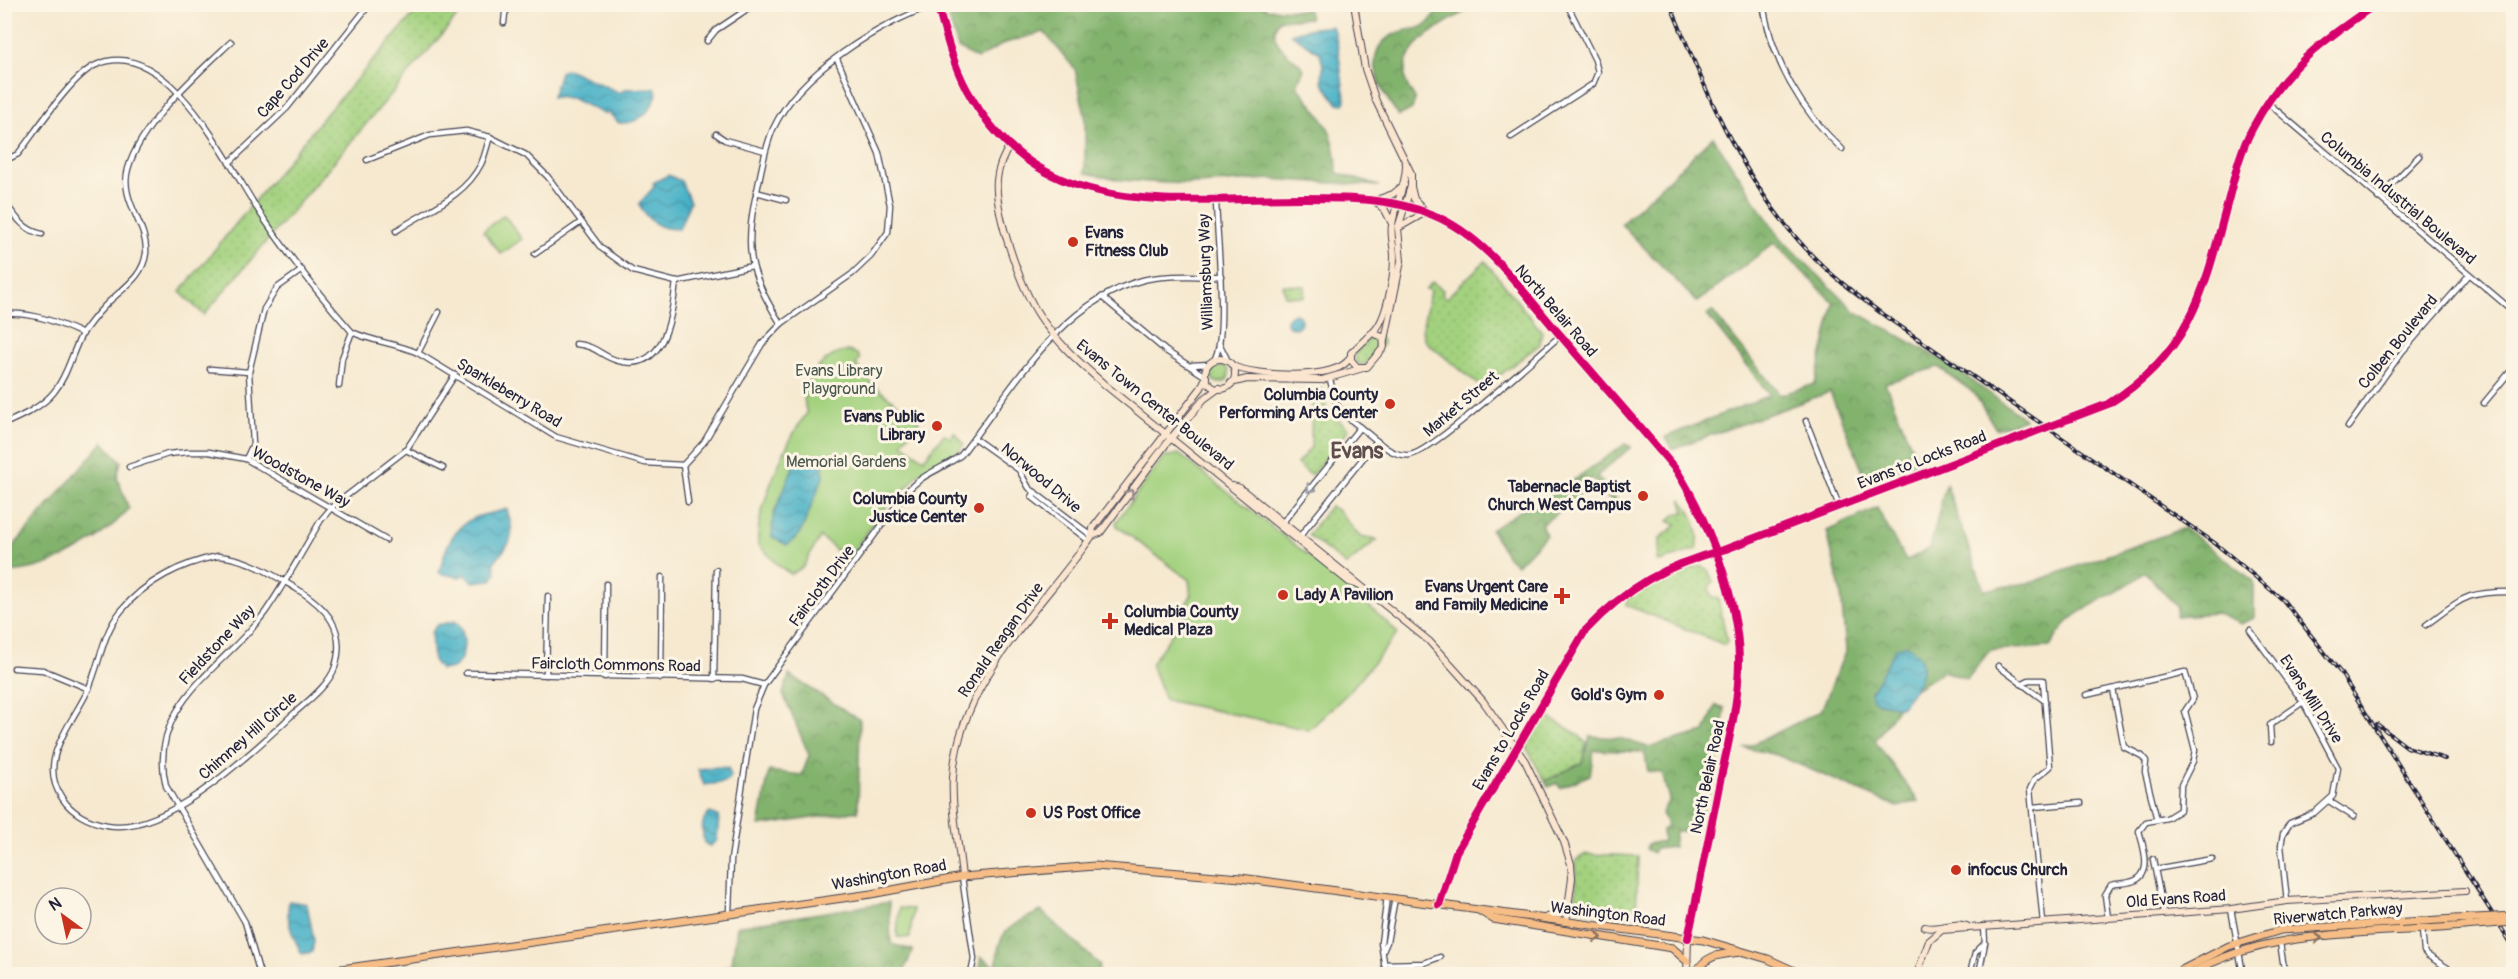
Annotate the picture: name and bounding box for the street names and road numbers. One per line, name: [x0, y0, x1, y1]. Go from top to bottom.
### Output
street label: Cape Cod Drive: [253, 34, 333, 122]
street label: Columbia Industrial Boulevard: [2316, 127, 2480, 269]
street label: Williamsburg Way: [1194, 213, 1218, 331]
street label: North Belair Road: [1510, 261, 1602, 361]
street label: Colben Boulevard: [2354, 291, 2442, 393]
street label: Evans Town Center Boulevard: [1072, 335, 1238, 475]
street label: Sparkleberry Road: [453, 354, 565, 432]
street label: Market Street: [1419, 366, 1503, 441]
street label: Evans to Locks Road: [1855, 426, 1989, 494]
street label: Norwood Drive: [997, 439, 1085, 517]
street label: Woodstone Way: [248, 442, 354, 512]
street label: Faircloth Drive: [785, 541, 859, 631]
street label: Ronald Reagan Drive: [954, 579, 1048, 701]
street label: Fieldstone Way: [175, 601, 259, 689]
street label: Evans Mill Drive: [2275, 651, 2347, 747]
street label: Faircloth Commons Road: [531, 654, 701, 676]
street label: Evans to Locks Road: [1468, 666, 1554, 794]
street label: Chimney Hill Circle: [195, 688, 301, 784]
street label: North Belair Road: [1686, 718, 1730, 836]
street label: Washington Road: [830, 855, 948, 895]
street label: Old Evans Road: [2125, 886, 2227, 912]
street label: Washington Road: [1549, 897, 1667, 931]
street label: Riverwatch Parkway: [2272, 898, 2404, 930]

